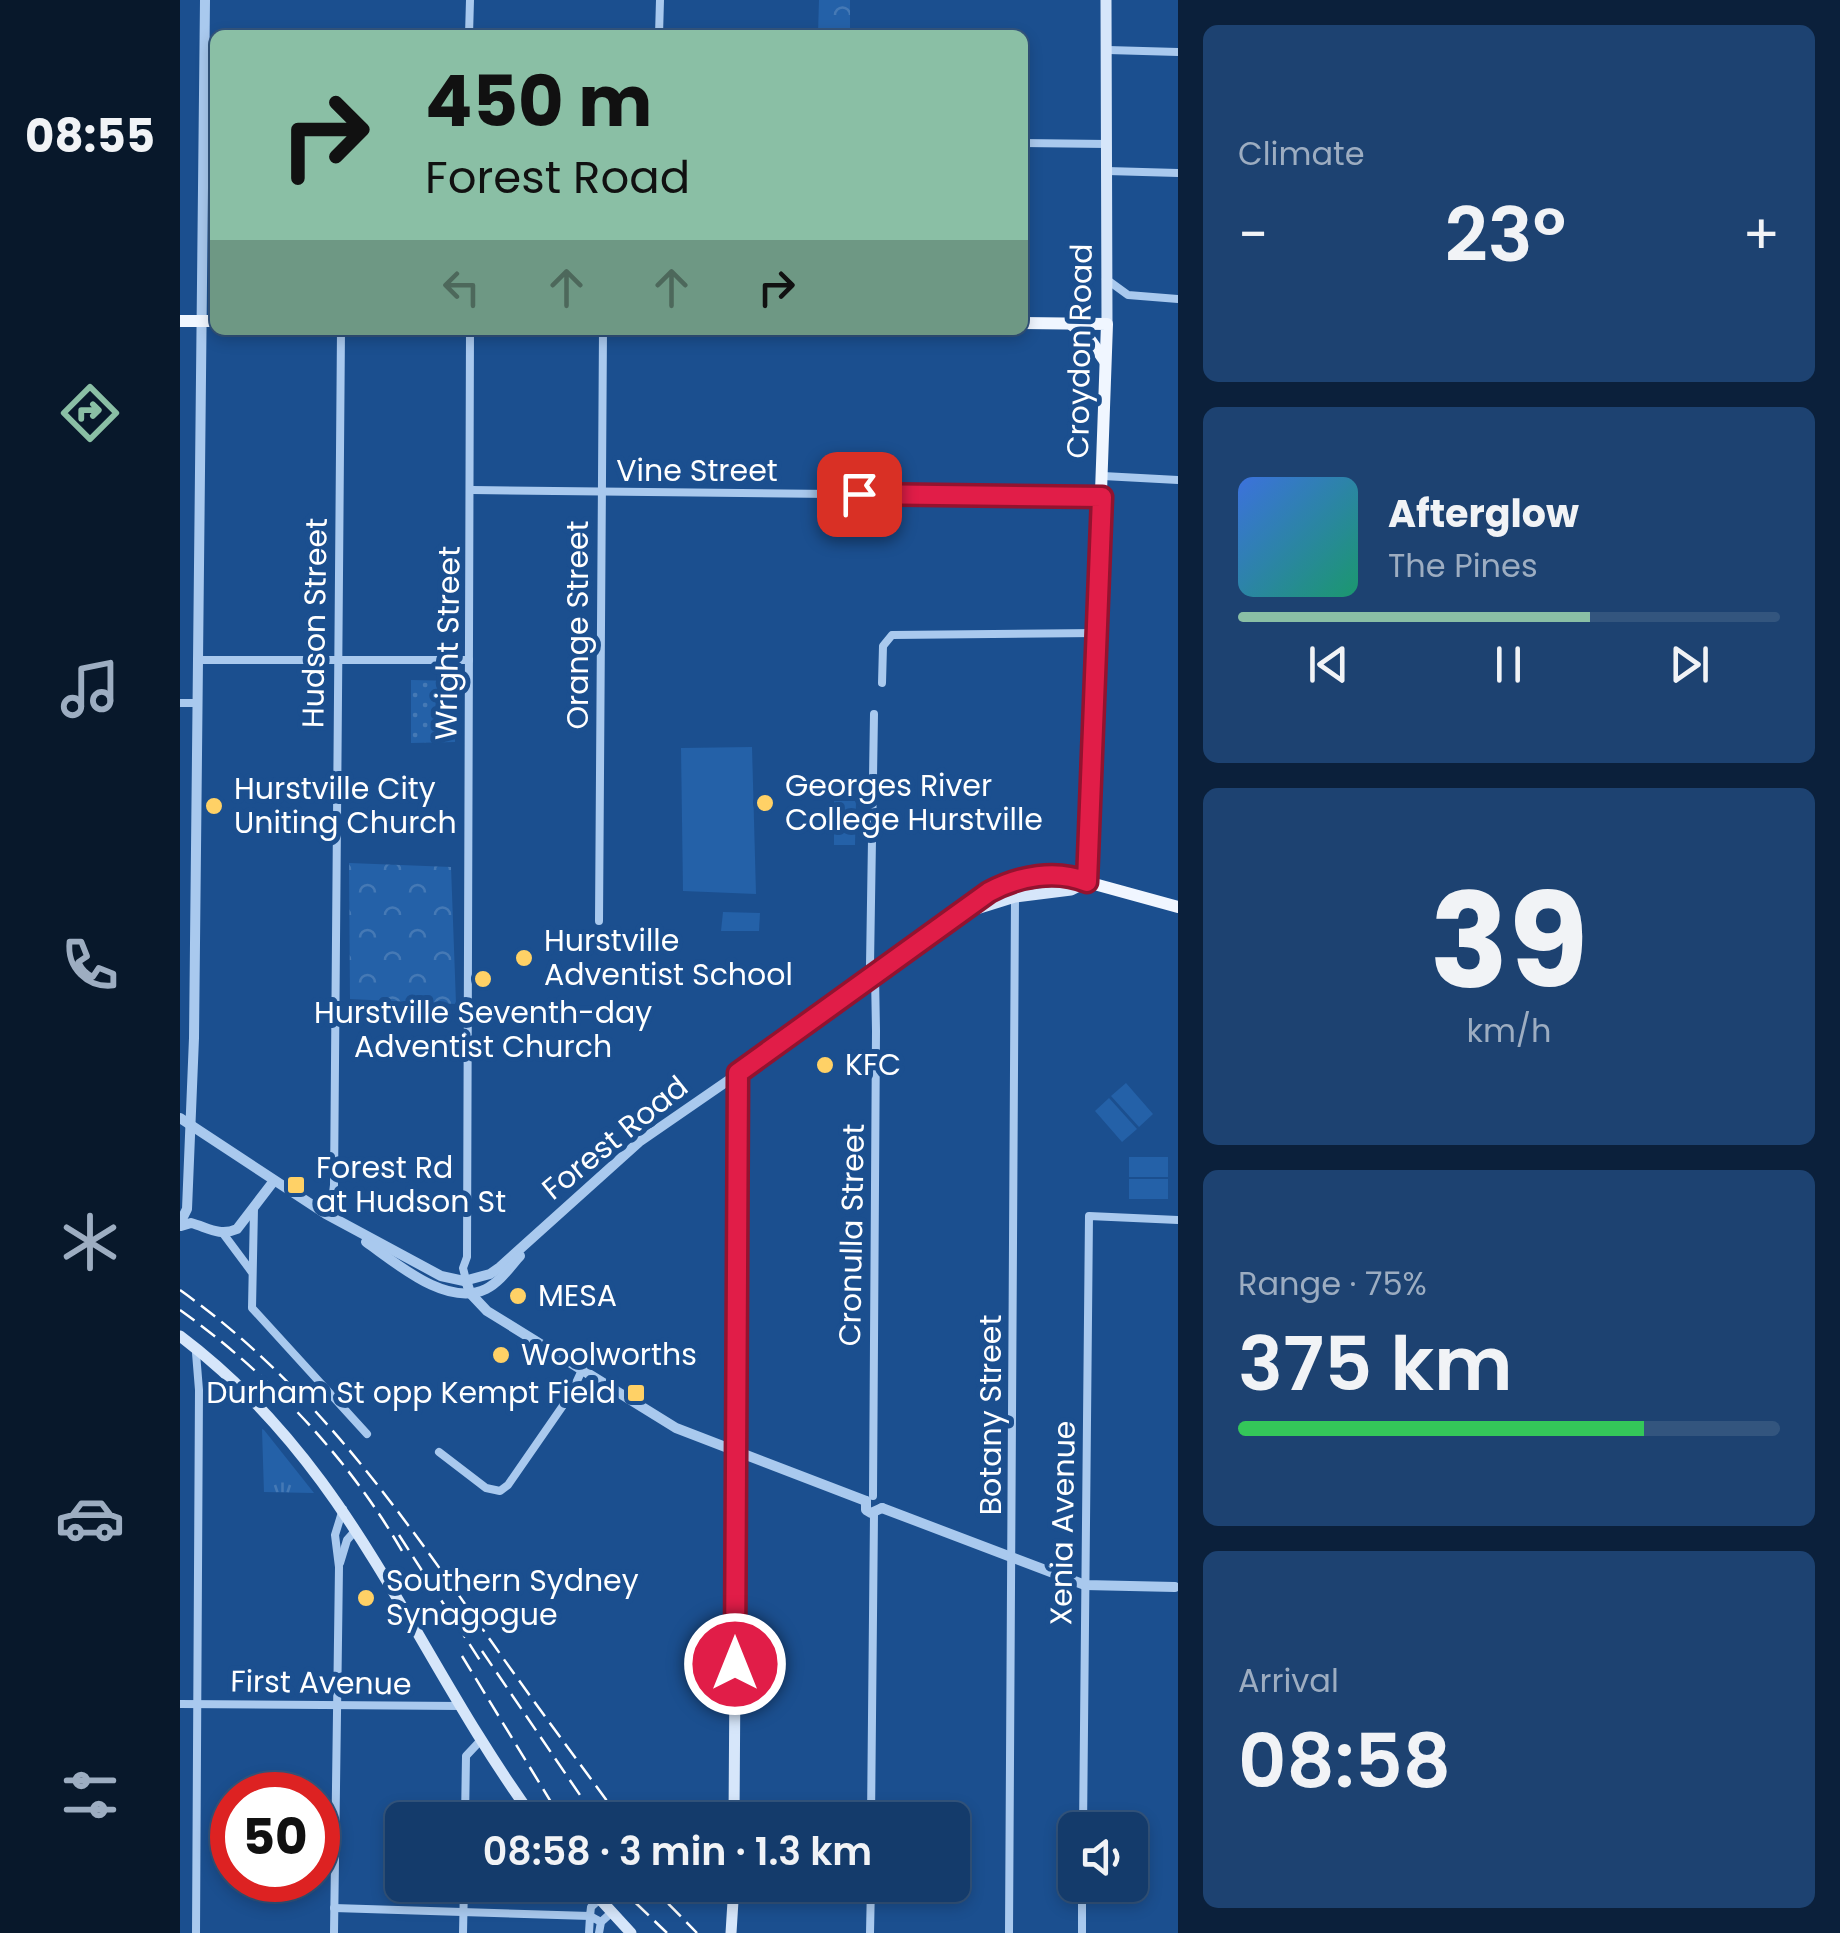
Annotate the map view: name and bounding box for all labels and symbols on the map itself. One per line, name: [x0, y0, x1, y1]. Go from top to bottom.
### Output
street label: Croydon Road: [1056, 243, 1103, 459]
street label: Vine Street: [616, 449, 778, 492]
pin: [817, 452, 902, 537]
street label: Hudson Street: [291, 518, 338, 728]
street label: Orange Street: [556, 521, 599, 729]
street label: Wright Street: [424, 546, 471, 740]
place label: Georges River College Hurstville: [785, 764, 1043, 841]
place label: Hurstville City Uniting Church: [234, 767, 457, 844]
marker: Georges River College Hurstville: [754, 792, 776, 814]
marker: Hurstville City Uniting Church: [203, 795, 225, 817]
place label: Hurstville Adventist School: [544, 919, 793, 996]
marker: Hurstville Adventist School: [513, 947, 535, 969]
marker: Hurstville Seventh-day Adventist Church: [472, 968, 494, 990]
place label: Hurstville Seventh-day Adventist Church: [314, 991, 652, 1068]
place label: KFC: [845, 1043, 901, 1086]
marker: KFC: [814, 1054, 836, 1076]
street label: Forest Road: [532, 1065, 697, 1210]
street label: Cronulla Street: [828, 1123, 875, 1347]
place label: Forest Rd at Hudson St: [316, 1146, 506, 1223]
marker: Forest Rd at Hudson St: [285, 1174, 307, 1196]
place label: MESA: [538, 1274, 617, 1317]
marker: MESA: [507, 1285, 529, 1307]
street label: Botany Street: [969, 1315, 1012, 1515]
place label: Woolworths: [521, 1333, 697, 1376]
marker: Woolworths: [490, 1344, 512, 1366]
place label: Durham St opp Kempt Field: [206, 1371, 616, 1414]
marker: Durham St opp Kempt Field: [625, 1382, 647, 1404]
street label: Xenia Avenue: [1039, 1420, 1086, 1626]
place label: Southern Sydney Synagogue: [386, 1559, 639, 1636]
marker: Southern Sydney Synagogue: [355, 1587, 377, 1609]
position arrow: [683, 1612, 787, 1716]
street label: First Avenue: [230, 1659, 412, 1706]
speed limit sign: 50: [210, 1772, 340, 1902]

